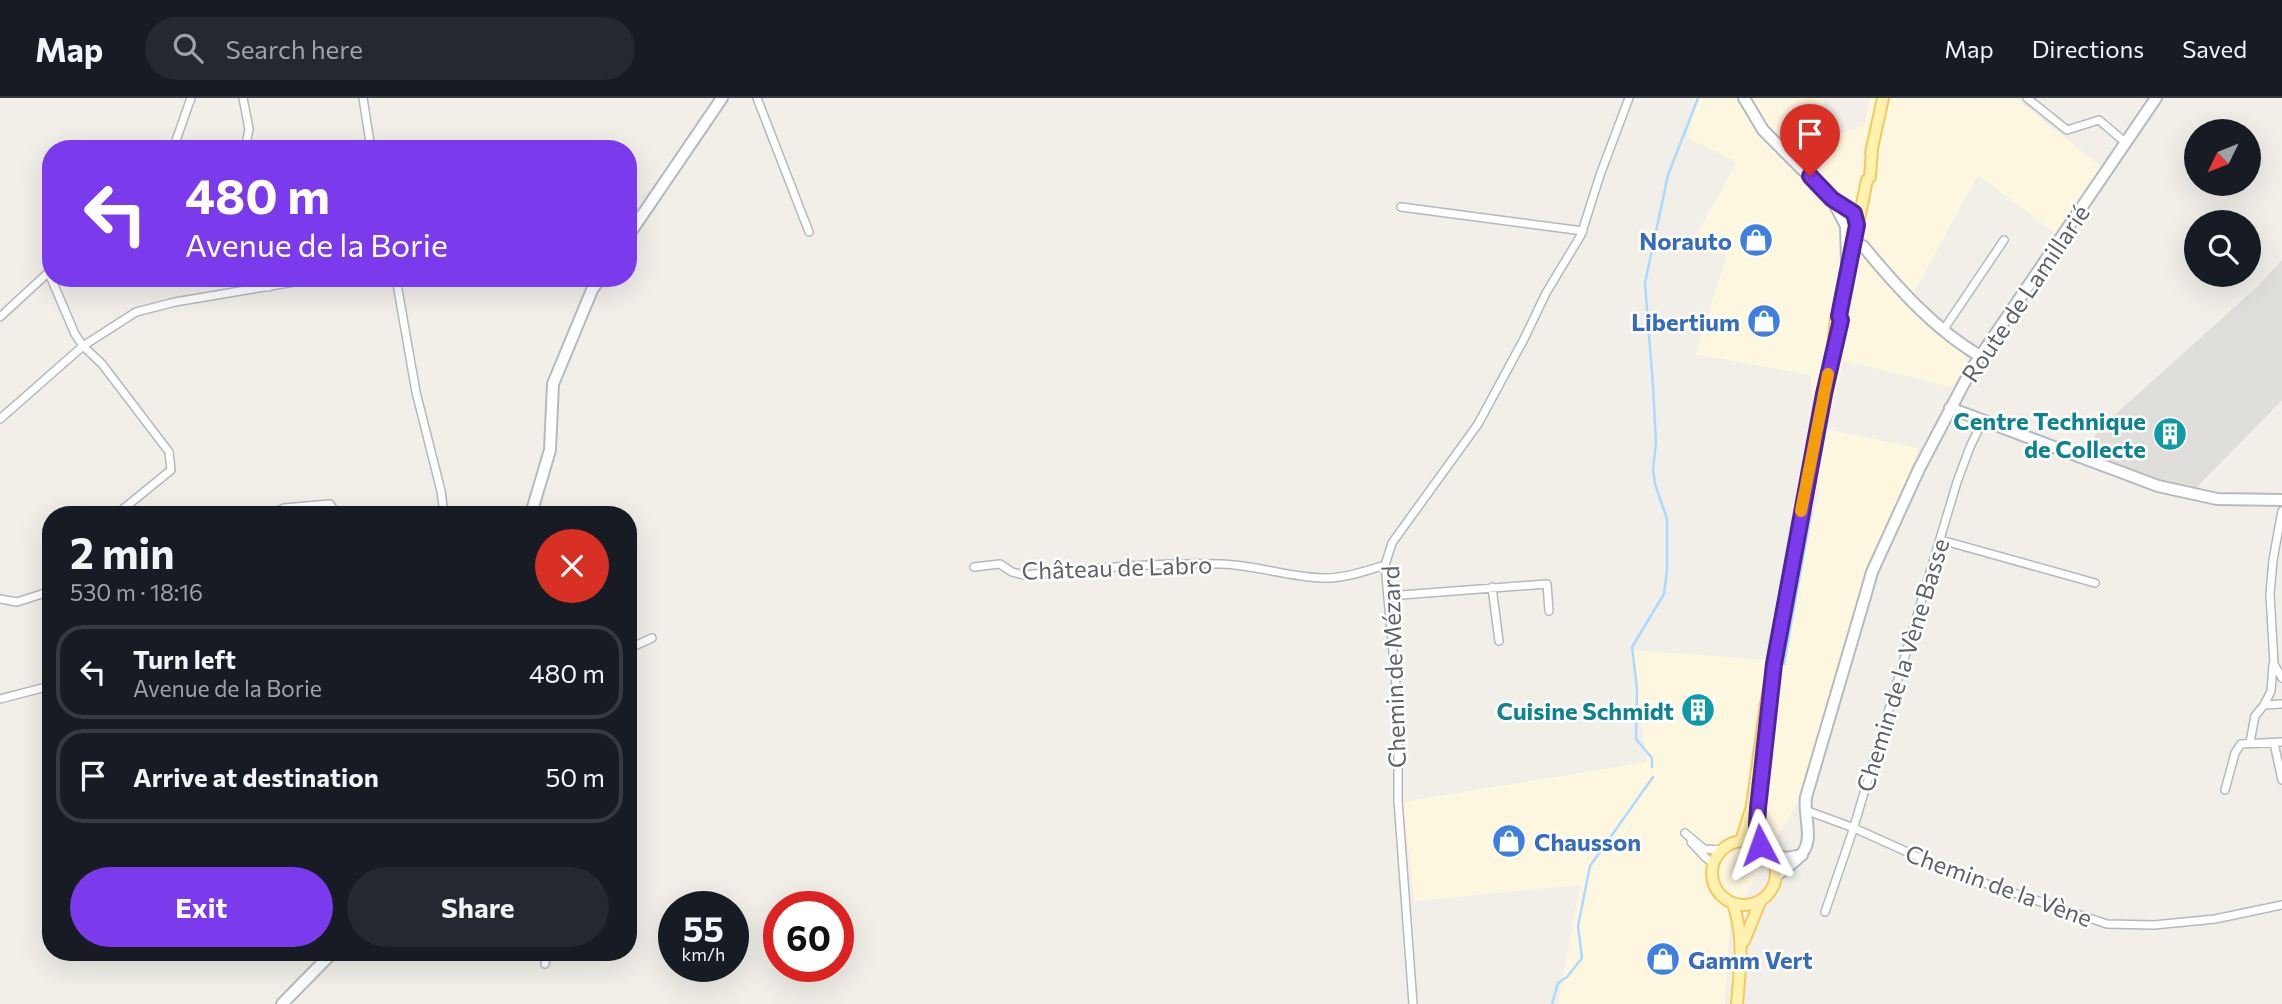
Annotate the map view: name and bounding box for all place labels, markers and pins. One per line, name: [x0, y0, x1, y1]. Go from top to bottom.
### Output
pin: [1780, 104, 1840, 176]
shop icon: Norauto: [1737, 221, 1775, 259]
place label: Norauto: [1639, 226, 1732, 255]
shop icon: Libertium: [1745, 302, 1783, 340]
place label: Libertium: [1631, 307, 1740, 336]
place label: Centre Technique de Collecte: [1953, 406, 2146, 463]
building icon: Centre Technique de Collecte: [2151, 415, 2189, 453]
building icon: Cuisine Schmidt: [1679, 691, 1717, 729]
place label: Cuisine Schmidt: [1497, 696, 1674, 725]
shop icon: Chausson: [1490, 822, 1528, 860]
place label: Chausson: [1534, 827, 1641, 856]
shop icon: Gamm Vert: [1644, 940, 1682, 978]
place label: Gamm Vert: [1688, 945, 1813, 974]

